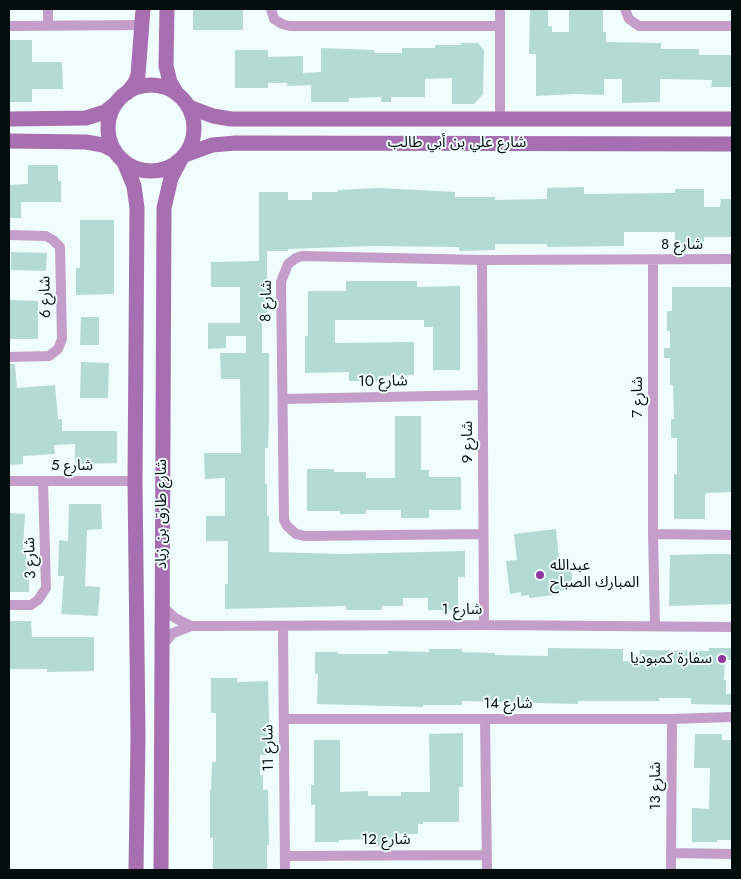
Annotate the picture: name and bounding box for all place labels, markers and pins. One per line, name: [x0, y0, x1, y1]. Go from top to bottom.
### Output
place label: عبدالله المبارك الصباح: [550, 557, 639, 592]
marker: عبدالله المبارك الصباح: [534, 569, 546, 581]
place label: سفارة كمبوديا: [630, 650, 712, 668]
marker: سفارة كمبوديا: [716, 653, 728, 665]

